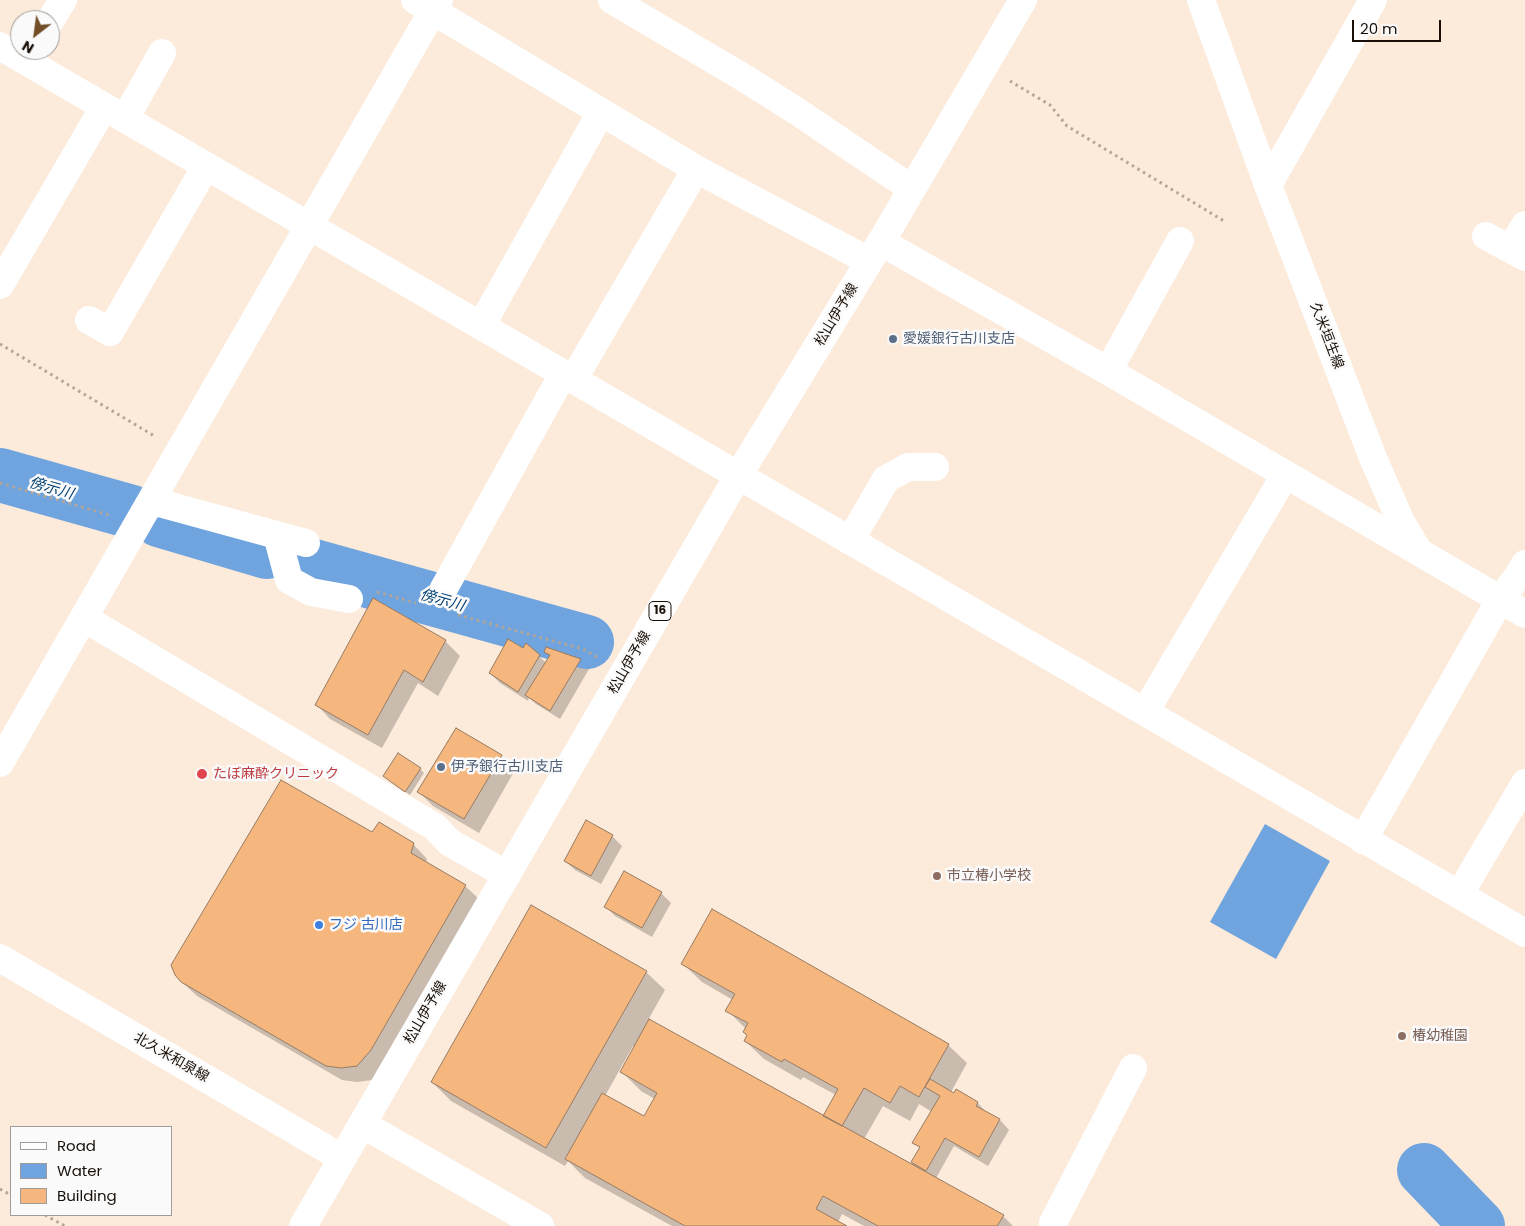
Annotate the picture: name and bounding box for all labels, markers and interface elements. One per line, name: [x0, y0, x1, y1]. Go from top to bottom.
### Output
north arrow: [10, 10, 60, 60]
scale bar: [1355, 10, 1444, 42]
text: 20 m: [1360, 18, 1398, 39]
text: N: [18, 36, 38, 58]
street label: 松山伊予線: [812, 281, 862, 349]
street label: 久米垣生線: [1306, 300, 1346, 372]
place label: 愛媛銀行古川支店: [903, 331, 1015, 347]
marker: 愛媛銀行古川支店: [887, 333, 899, 345]
water label: 傍示川: [27, 474, 75, 504]
water label: 傍示川: [418, 586, 466, 616]
road number: 16: [649, 602, 671, 620]
street label: 松山伊予線: [605, 628, 655, 698]
place label: 伊予銀行古川支店: [451, 759, 563, 775]
marker: 伊予銀行古川支店: [435, 761, 447, 773]
place label: たぼ麻酔クリニック: [213, 766, 339, 782]
marker: たぼ麻酔クリニック: [195, 767, 209, 781]
place label: 市立椿小学校: [947, 868, 1031, 884]
marker: 市立椿小学校: [931, 870, 943, 882]
place label: フジ 古川店: [329, 917, 403, 933]
marker: フジ 古川店: [313, 919, 325, 931]
street label: 松山伊予線: [401, 978, 451, 1048]
place label: 椿幼稚園: [1412, 1028, 1468, 1044]
street label: 北久米和泉線: [130, 1030, 212, 1086]
marker: 椿幼稚園: [1396, 1030, 1408, 1042]
legend: [10, 1126, 172, 1216]
text: Road: [57, 1135, 96, 1156]
text: Water: [57, 1160, 102, 1181]
text: Building: [57, 1185, 117, 1206]

